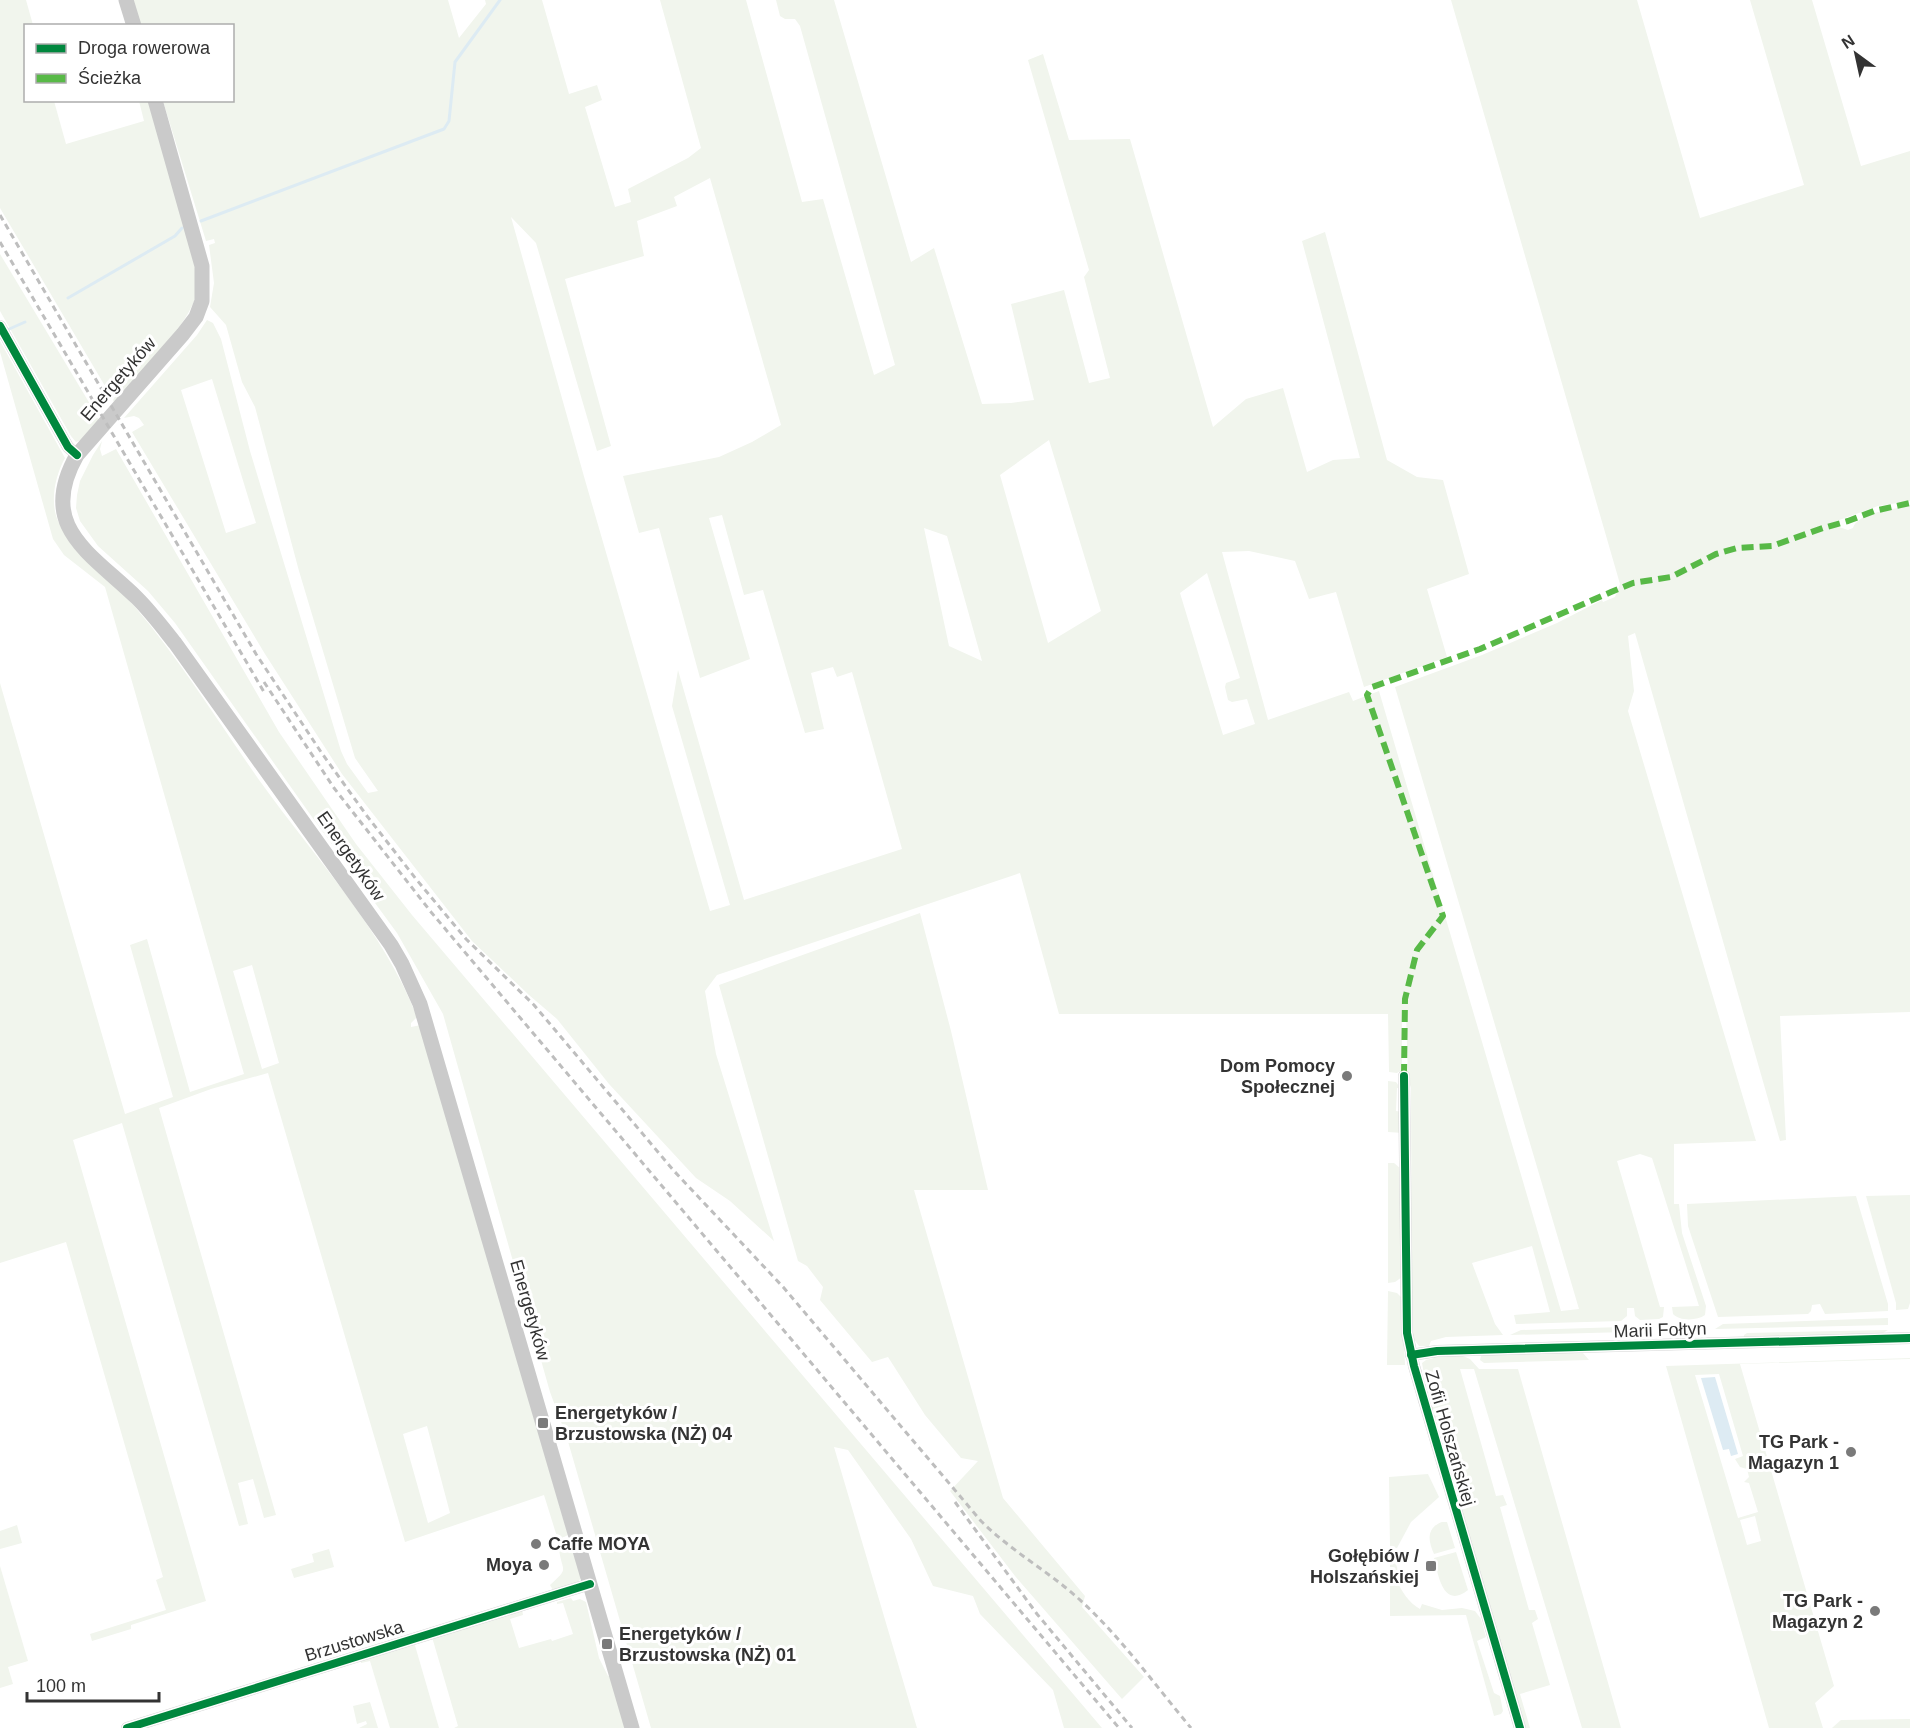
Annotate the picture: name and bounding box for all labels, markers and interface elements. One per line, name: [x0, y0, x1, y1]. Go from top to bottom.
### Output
legend: [24, 24, 234, 102]
north arrow: [1826, 24, 1886, 84]
text: N: [1839, 32, 1858, 52]
text: Droga rowerowa: [78, 38, 211, 58]
text: Ścieżka: [78, 67, 142, 88]
street label: Energetyków: [76, 332, 160, 425]
street label: Energetyków: [313, 808, 390, 905]
place label: Dom Pomocy Społecznej: [1220, 1056, 1335, 1097]
marker: Dom Pomocy Społecznej: [1340, 1069, 1354, 1083]
street label: Energetyków: [506, 1257, 554, 1364]
street label: Marii Fołtyn: [1613, 1318, 1707, 1342]
street label: Zofii Holszańskiej: [1421, 1368, 1479, 1508]
place label: Energetyków / Brzustowska (NŻ) 04: [555, 1403, 732, 1444]
marker: Energetyków / Brzustowska (NŻ) 04: [536, 1416, 550, 1430]
place label: TG Park - Magazyn 1: [1748, 1432, 1839, 1473]
marker: TG Park - Magazyn 1: [1844, 1445, 1858, 1459]
place label: Caffe MOYA: [548, 1534, 650, 1554]
marker: Caffe MOYA: [529, 1537, 543, 1551]
place label: Gołębiów / Holszańskiej: [1310, 1546, 1419, 1587]
place label: Moya: [486, 1555, 533, 1575]
marker: Moya: [537, 1558, 551, 1572]
marker: Gołębiów / Holszańskiej: [1424, 1559, 1438, 1573]
place label: TG Park - Magazyn 2: [1772, 1591, 1863, 1632]
marker: TG Park - Magazyn 2: [1868, 1604, 1882, 1618]
street label: Brzustowska: [302, 1616, 407, 1665]
place label: Energetyków / Brzustowska (NŻ) 01: [619, 1624, 796, 1665]
marker: Energetyków / Brzustowska (NŻ) 01: [600, 1637, 614, 1651]
scale bar: [27, 1665, 159, 1703]
text: 100 m: [36, 1676, 86, 1696]

